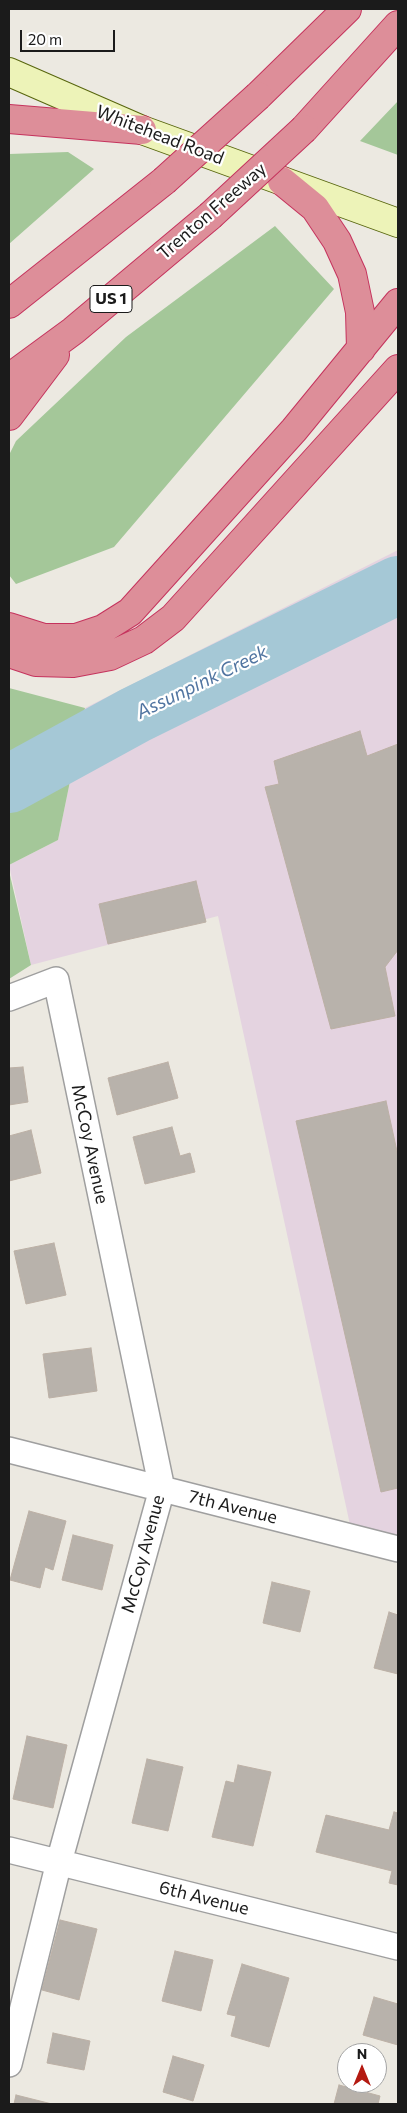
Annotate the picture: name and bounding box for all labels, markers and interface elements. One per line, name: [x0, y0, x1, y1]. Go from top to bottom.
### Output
scale bar: [22, 20, 118, 52]
text: 20 m: [28, 30, 62, 48]
street label: Whitehead Road: [93, 101, 227, 169]
street label: Trenton Freeway: [153, 158, 271, 264]
road number: US 1: [90, 286, 132, 312]
water label: Assunpink Creek: [133, 640, 271, 724]
street label: McCoy Avenue: [67, 1082, 113, 1206]
street label: 7th Avenue: [186, 1486, 280, 1528]
street label: McCoy Avenue: [117, 1492, 169, 1616]
street label: 6th Avenue: [157, 1876, 251, 1920]
north arrow: [337, 2043, 387, 2093]
text: N: [357, 2045, 367, 2062]

